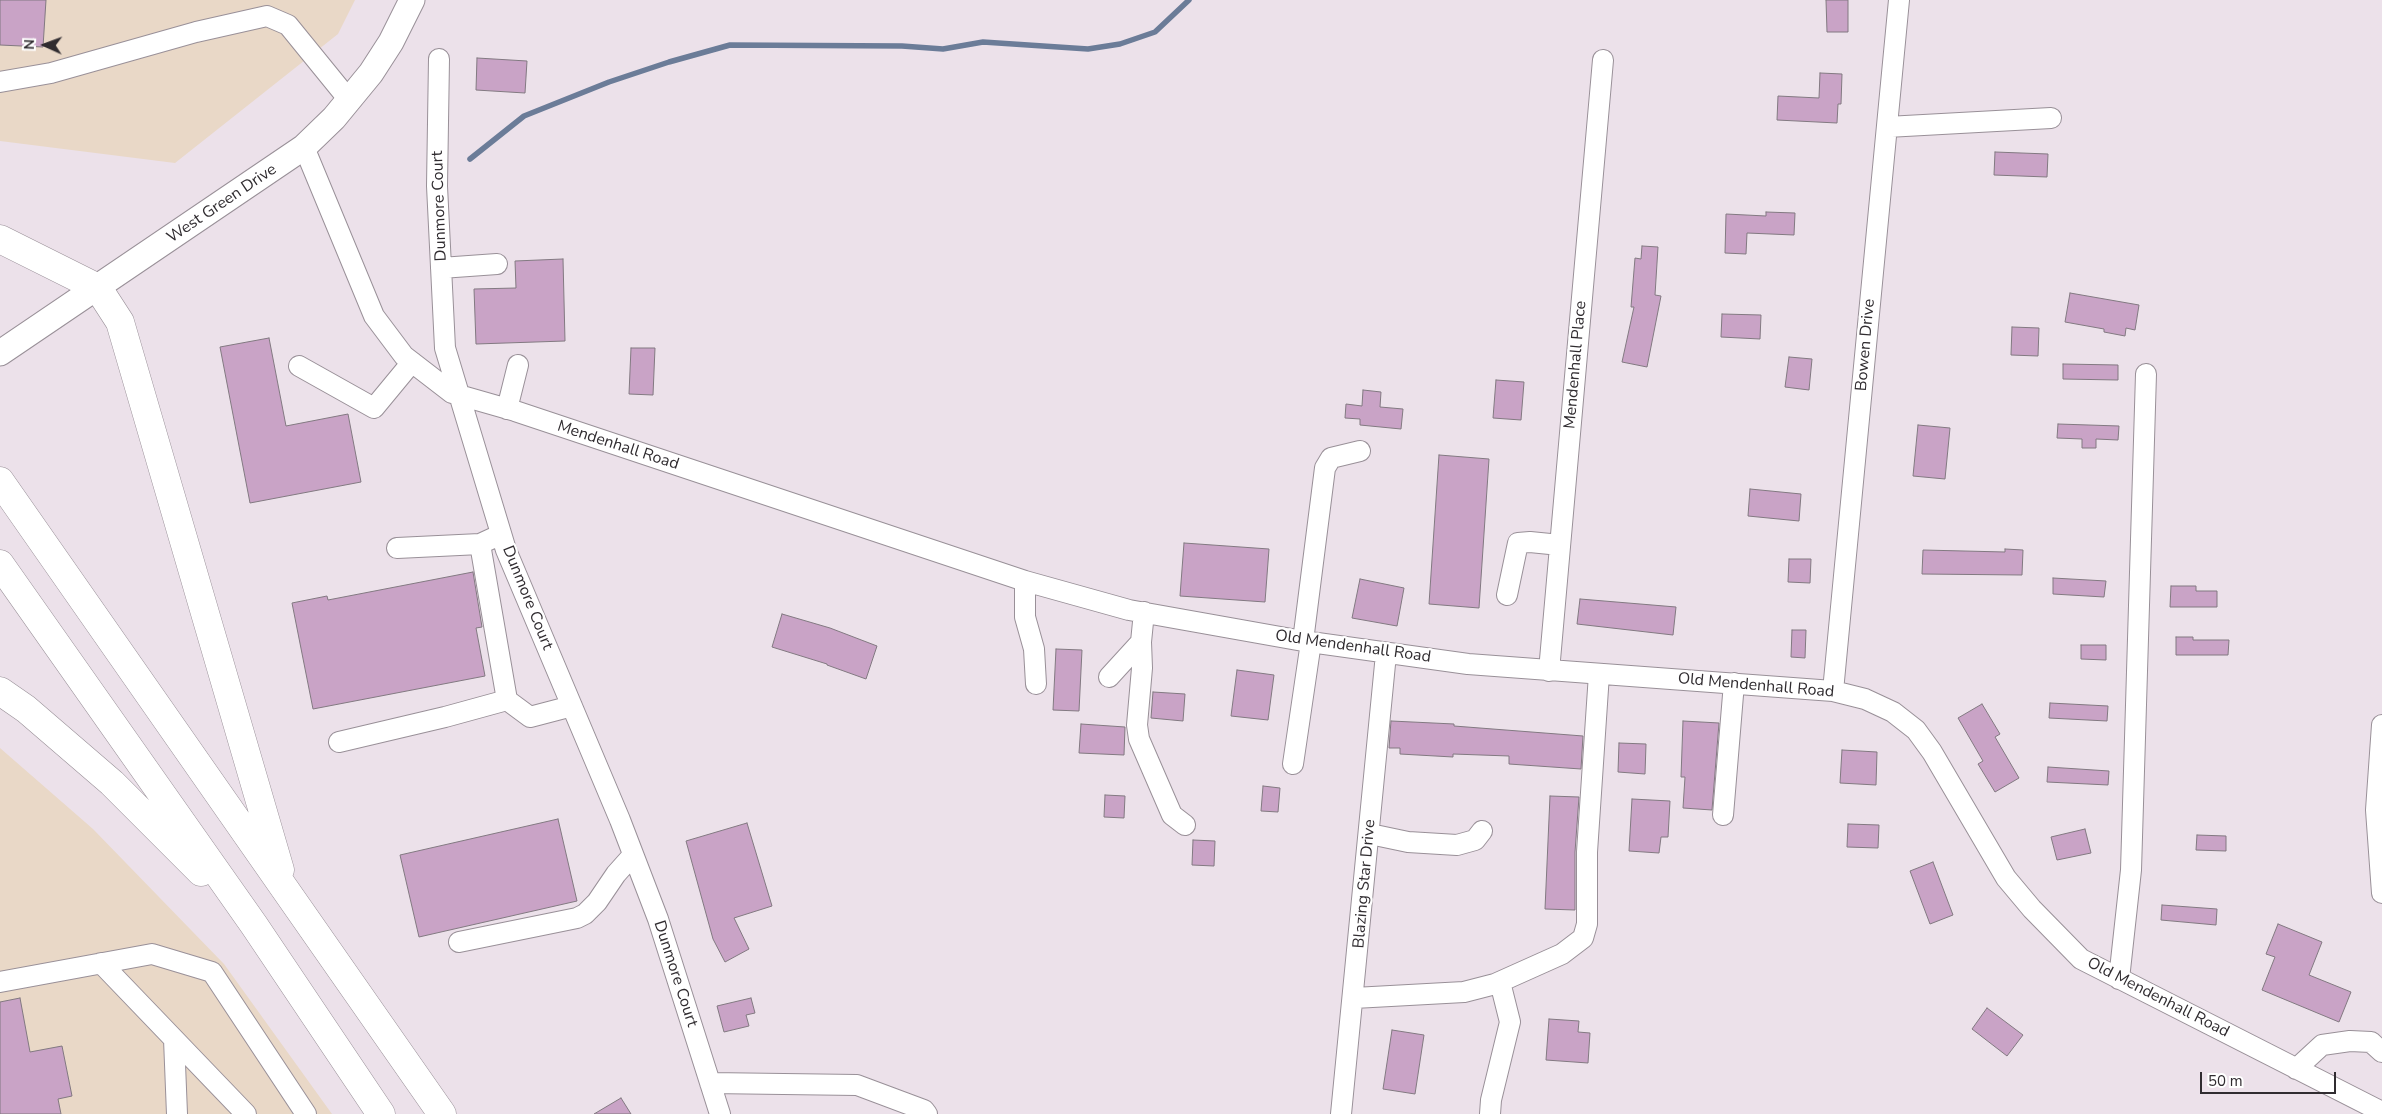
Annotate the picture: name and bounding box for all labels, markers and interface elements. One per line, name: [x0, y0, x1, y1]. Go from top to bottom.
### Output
north arrow: [20, 20, 70, 70]
text: N: [20, 39, 39, 50]
street label: Dunmore Court: [428, 150, 452, 262]
street label: West Green Drive: [164, 160, 280, 248]
street label: Bowen Drive: [1852, 298, 1880, 392]
street label: Mendenhall Place: [1561, 300, 1591, 430]
street label: Mendenhall Road: [555, 417, 681, 475]
street label: Dunmore Court: [497, 543, 557, 653]
street label: Old Mendenhall Road: [1274, 627, 1432, 667]
street label: Old Mendenhall Road: [1677, 670, 1835, 702]
street label: Blazing Star Drive: [1350, 819, 1380, 949]
street label: Dunmore Court: [649, 918, 701, 1030]
street label: Old Mendenhall Road: [2084, 954, 2232, 1042]
scale bar: [2202, 1062, 2338, 1094]
text: 50 m: [2208, 1071, 2243, 1091]

